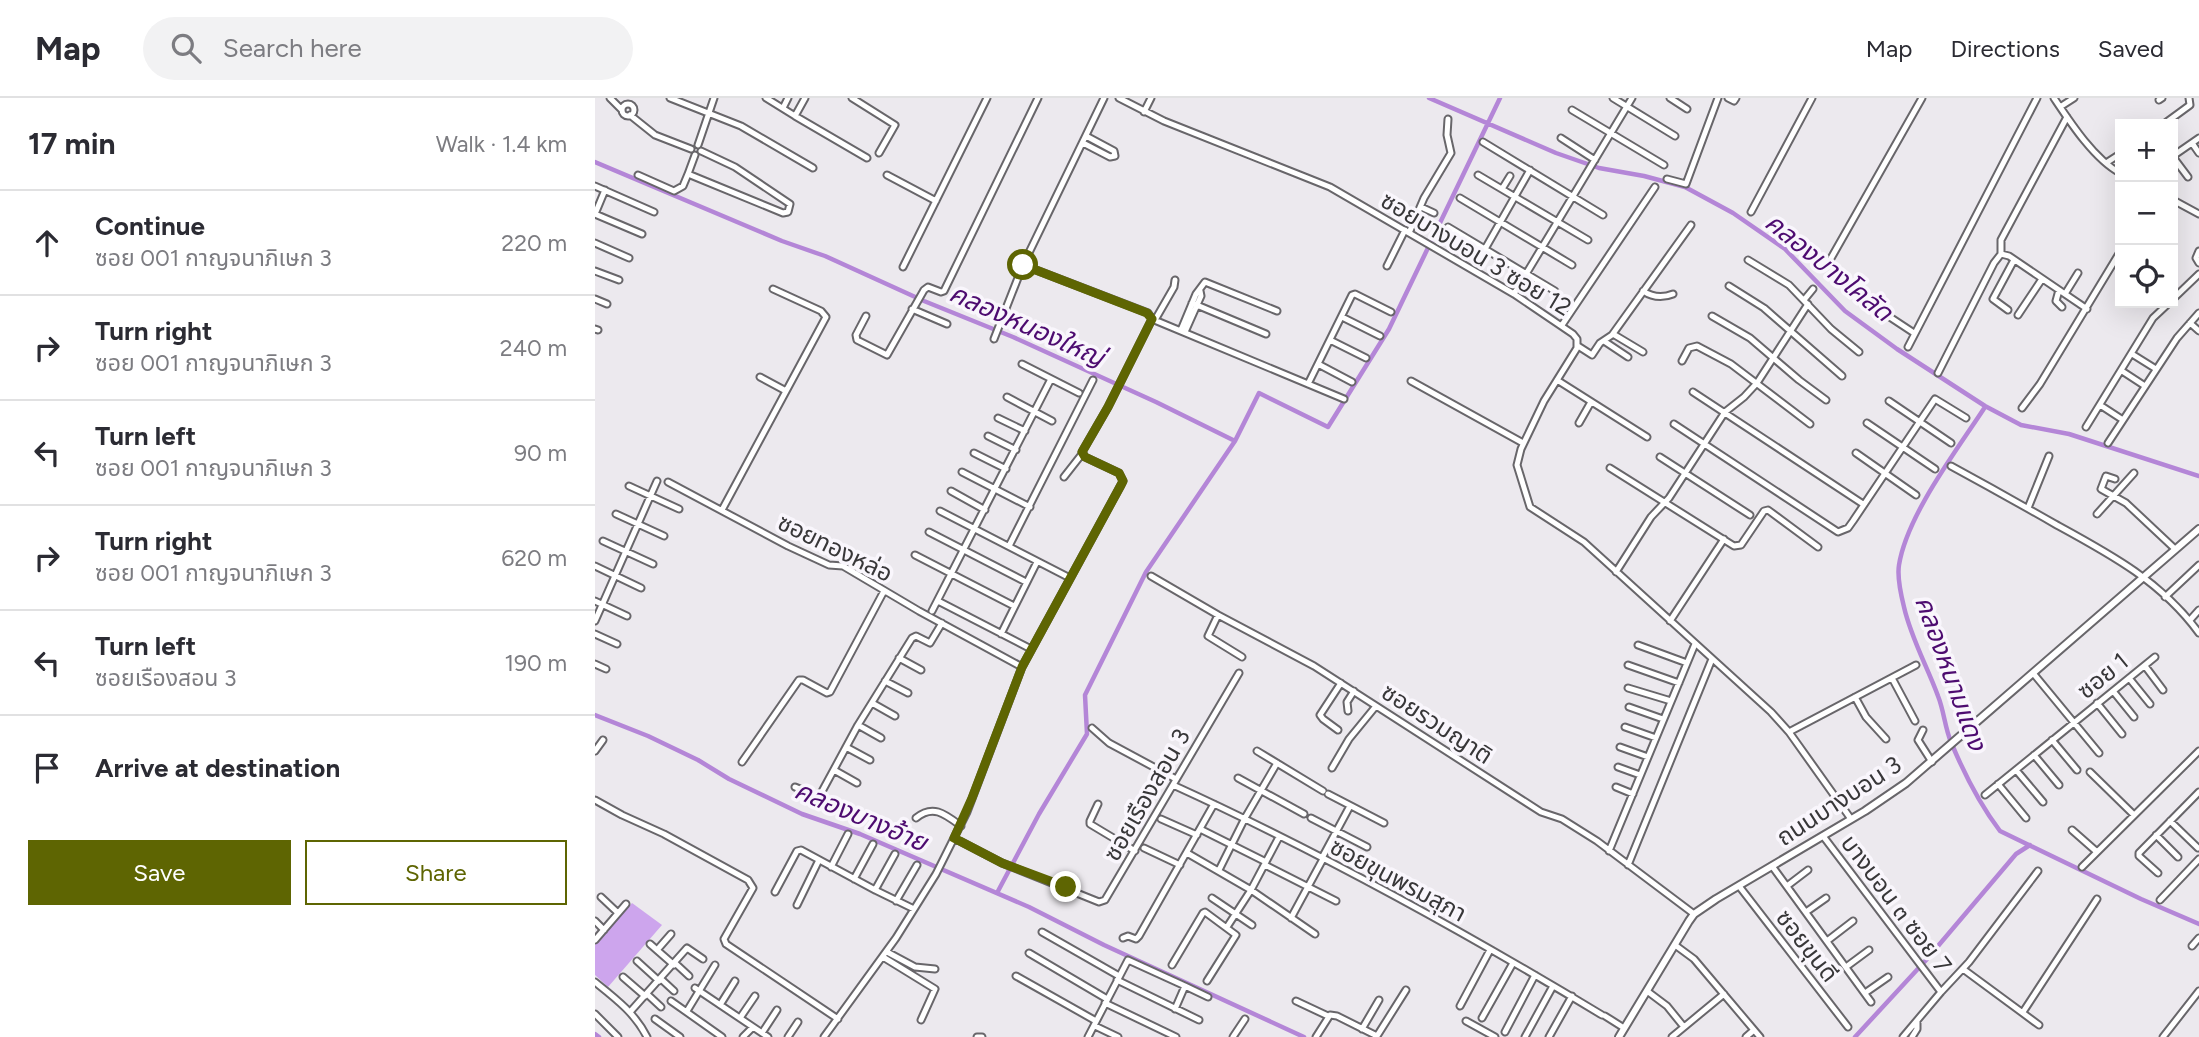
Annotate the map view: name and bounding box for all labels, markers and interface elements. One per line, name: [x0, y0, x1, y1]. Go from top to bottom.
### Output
search box: [143, 17, 633, 80]
text: Map: [35, 29, 101, 68]
icon: search: [167, 29, 205, 67]
text: Search here: [223, 32, 362, 64]
text: Map: [1866, 34, 1912, 63]
text: Directions: [1950, 34, 2060, 63]
text: Saved: [2098, 34, 2164, 63]
map controls: [2115, 119, 2178, 308]
button: +: [2115, 119, 2178, 182]
text: 17 min: [28, 125, 116, 162]
text: Walk · 1.4 km: [436, 130, 567, 158]
button: −: [2115, 182, 2178, 245]
street label: ซอยบางบอน 3 ซอย 12: [1376, 185, 1577, 322]
water label: คลองบางโคลัด: [1759, 206, 1900, 329]
text: Continue: [95, 210, 205, 242]
icon: ahead: [28, 224, 66, 262]
text: 220 m: [501, 229, 567, 257]
text: ซอย 001 กาญจนาภิเษก 3: [95, 244, 332, 272]
button: locate: [2115, 245, 2178, 308]
route start: [1007, 249, 1038, 280]
water label: คลองหนองใหญ่: [945, 277, 1113, 375]
text: Turn right: [95, 315, 212, 347]
icon: right: [28, 329, 66, 367]
text: 240 m: [500, 334, 567, 362]
text: ซอย 001 กาญจนาภิเษก 3: [95, 349, 332, 377]
text: Turn left: [95, 420, 196, 452]
icon: left: [28, 434, 66, 472]
text: 90 m: [514, 439, 567, 467]
text: ซอย 001 กาญจนาภิเษก 3: [95, 454, 332, 482]
street label: ซอยทองหล่อ: [773, 507, 897, 588]
text: Turn right: [95, 525, 212, 557]
icon: right: [28, 539, 66, 577]
text: 620 m: [501, 544, 567, 572]
text: ซอย 001 กาญจนาภิเษก 3: [95, 559, 332, 587]
water label: คลองหนามแดง: [1908, 591, 1994, 756]
text: Turn left: [95, 630, 196, 662]
icon: left: [28, 644, 66, 682]
street label: ซอย 1: [2071, 646, 2134, 705]
text: 190 m: [504, 649, 567, 677]
text: ซอยเรืองสอน 3: [95, 664, 237, 692]
street label: ซอยรวมญาติ: [1376, 677, 1498, 770]
street label: ซอยเรืองสอน 3: [1097, 724, 1196, 866]
icon: arrive: [28, 749, 66, 787]
street label: ถนนบางบอน 3: [1771, 749, 1907, 852]
text: Arrive at destination: [95, 752, 340, 784]
water label: คลองบางอ้าย: [790, 774, 934, 859]
street label: บางบอน ๓ ซอย 7: [1835, 829, 1958, 979]
street label: ซอยขุนพรมสุภา: [1325, 831, 1471, 929]
button: Save: [28, 840, 291, 905]
button: Share: [305, 840, 567, 905]
route end: [1050, 871, 1081, 902]
street label: ซอยขุนดี: [1769, 904, 1845, 988]

